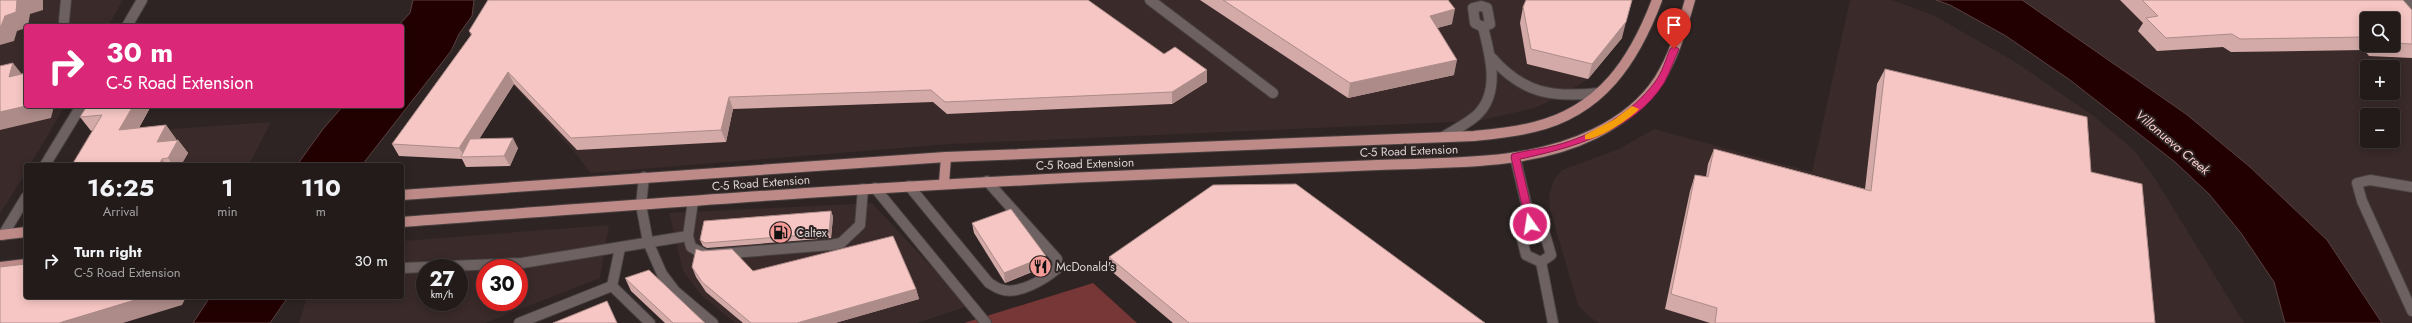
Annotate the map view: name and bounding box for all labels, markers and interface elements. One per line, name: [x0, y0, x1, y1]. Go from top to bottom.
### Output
pin: [1657, 8, 1691, 49]
map controls: [2360, 12, 2400, 148]
button: search: [2360, 12, 2400, 52]
icon: arrive: [1663, 14, 1685, 36]
text: 30 m: [106, 32, 173, 73]
icon: right: [40, 40, 92, 92]
button: +: [2360, 60, 2400, 100]
text: C-5 Road Extension: [106, 70, 254, 96]
water label: Villanueva Creek: [2131, 106, 2214, 180]
button: −: [2360, 108, 2400, 148]
street label: C-5 Road Extension: [1360, 140, 1458, 162]
street label: C-5 Road Extension: [1036, 153, 1134, 175]
text: 16:25: [87, 170, 154, 205]
text: 1: [221, 170, 234, 205]
text: 110: [301, 170, 341, 205]
street label: C-5 Road Extension: [711, 171, 811, 195]
text: Arrival: [103, 202, 139, 221]
text: min: [217, 202, 238, 221]
text: m: [316, 202, 326, 221]
position arrow: [1509, 203, 1551, 245]
fuel station icon: Caltex: [768, 220, 794, 246]
place label: Caltex: [796, 224, 828, 242]
text: Turn right: [74, 241, 142, 263]
icon: right: [40, 250, 62, 272]
text: 30 m: [355, 250, 388, 272]
restaurant icon: McDonald's: [1027, 254, 1053, 280]
place label: McDonald's: [1056, 258, 1115, 276]
speed limit sign: 30: [476, 259, 528, 311]
text: C-5 Road Extension: [74, 263, 181, 282]
text: 27: [429, 265, 455, 294]
text: km/h: [431, 287, 453, 302]

